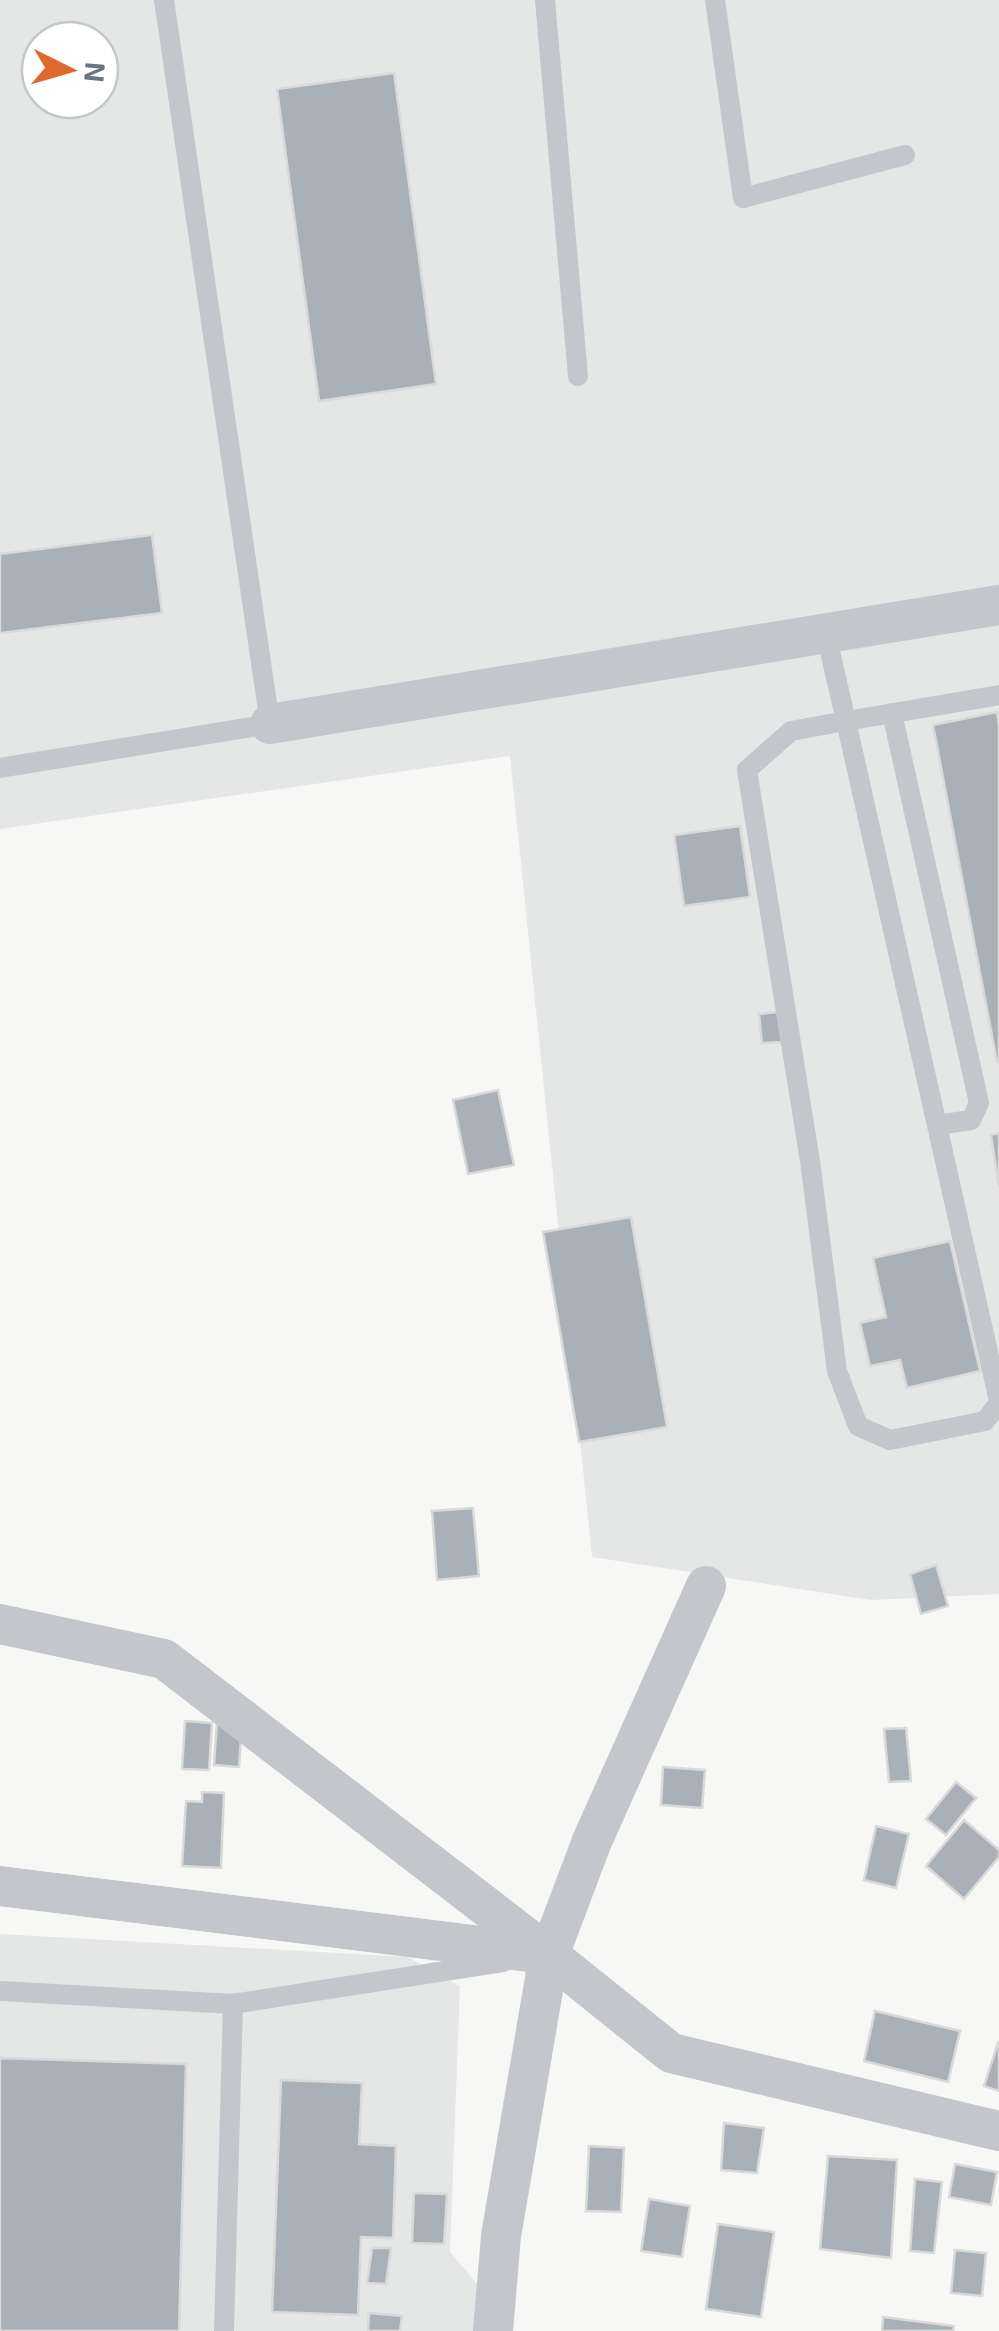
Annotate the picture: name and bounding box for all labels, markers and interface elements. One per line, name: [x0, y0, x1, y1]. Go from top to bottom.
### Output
north arrow: [20, 20, 120, 120]
text: N: [78, 61, 114, 84]

